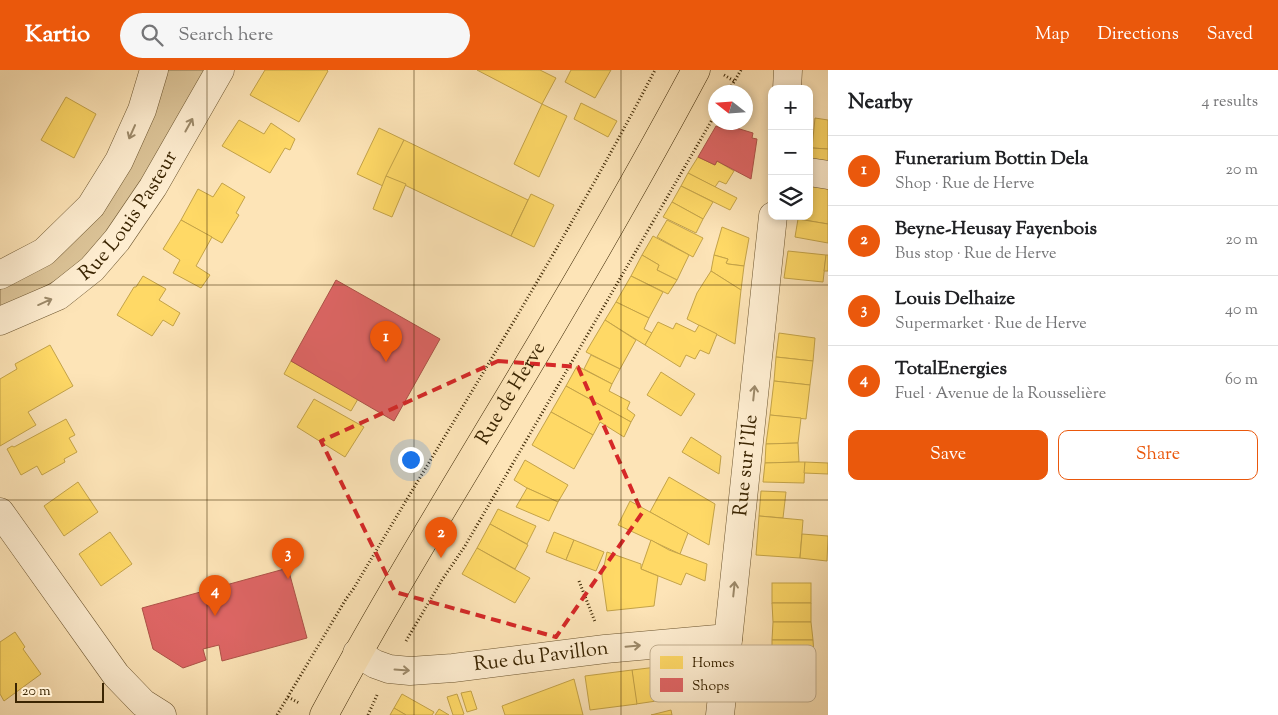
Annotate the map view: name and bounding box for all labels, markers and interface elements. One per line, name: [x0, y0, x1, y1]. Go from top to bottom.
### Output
search box: [120, 13, 470, 58]
text: Kartio: [25, 18, 90, 52]
icon: search: [138, 21, 166, 49]
text: Search here: [178, 22, 273, 49]
text: Map: [1035, 22, 1070, 48]
text: Directions: [1098, 22, 1179, 48]
text: Saved: [1207, 22, 1253, 48]
north arrow: [708, 85, 753, 130]
map controls: [768, 85, 813, 220]
button: +: [768, 85, 813, 130]
text: Nearby: [848, 88, 913, 118]
text: 4 results: [1202, 91, 1258, 114]
one-way arrow: [185, 118, 195, 132]
one-way arrow: [126, 124, 136, 139]
button: −: [768, 130, 813, 175]
street label: Rue Louis Pasteur: [73, 145, 185, 288]
text: Funerarium Bottin Dela: [895, 146, 1089, 173]
text: 1: [861, 159, 867, 182]
text: 20 m: [1225, 159, 1258, 182]
text: Shop · Rue de Herve: [895, 173, 1034, 196]
button: layers: [768, 175, 813, 220]
text: Beyne-Heusay Fayenbois: [895, 216, 1097, 243]
text: 2: [860, 229, 868, 252]
text: 20 m: [1225, 229, 1258, 252]
text: Bus stop · Rue de Herve: [895, 243, 1056, 266]
text: Louis Delhaize: [895, 286, 1015, 313]
one-way arrow: [37, 296, 52, 306]
text: 3: [861, 299, 867, 322]
text: 40 m: [1225, 299, 1258, 322]
text: Supermarket · Rue de Herve: [895, 313, 1087, 336]
pin: 1: [370, 321, 402, 362]
street label: Rue de Herve: [469, 337, 553, 451]
text: TotalEnergies: [895, 356, 1007, 383]
text: 4: [860, 369, 868, 392]
text: 60 m: [1225, 369, 1258, 392]
text: Fuel · Avenue de la Rousselière: [895, 383, 1106, 406]
one-way arrow: [750, 385, 759, 401]
street label: Rue sur l'Ile: [727, 413, 766, 518]
button: Save: [848, 430, 1048, 480]
button: Share: [1058, 430, 1258, 480]
your location: [398, 447, 424, 473]
pin: 2: [425, 517, 457, 558]
pin: 3: [272, 538, 304, 579]
pin: 4: [199, 575, 231, 616]
one-way arrow: [729, 582, 738, 598]
street label: Rue du Pavillon: [472, 634, 610, 680]
one-way arrow: [625, 642, 641, 651]
legend: [650, 645, 816, 702]
text: Homes: [692, 654, 734, 674]
one-way arrow: [394, 666, 410, 675]
text: Shops: [692, 677, 729, 697]
scale bar: [15, 680, 104, 703]
text: 20 m: [22, 682, 51, 702]

